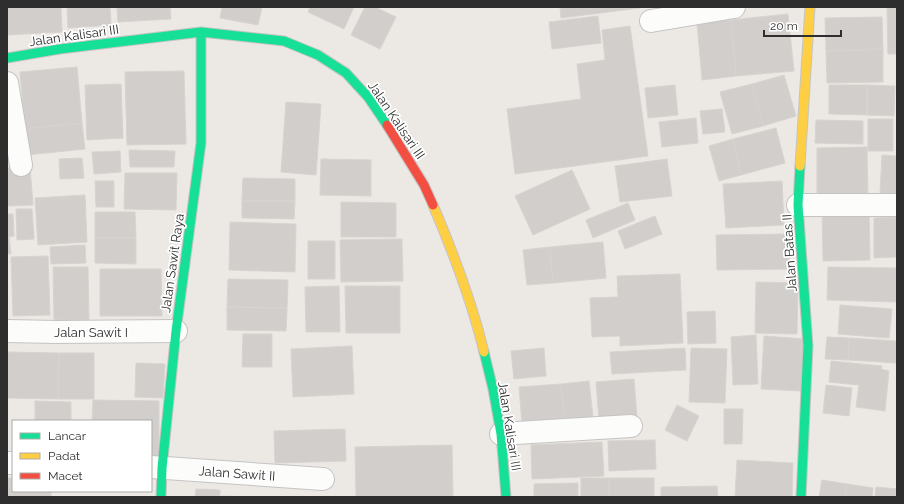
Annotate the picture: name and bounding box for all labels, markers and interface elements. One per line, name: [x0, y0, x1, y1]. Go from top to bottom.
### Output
scale bar: [764, 12, 841, 38]
text: 20 m: [770, 19, 798, 33]
street label: Jalan Kalisari III: [28, 22, 120, 49]
street label: Jalan Kalisari III: [365, 79, 428, 162]
street label: Jalan Sawit Raya: [158, 213, 187, 314]
street label: Jalan Batas II: [779, 214, 800, 292]
street label: Jalan Sawit I: [54, 325, 128, 340]
street label: Jalan Kalisari III: [495, 380, 524, 472]
legend: [12, 420, 152, 492]
text: Lancar: [48, 429, 87, 443]
text: Padat: [48, 449, 80, 463]
street label: Jalan Sawit II: [198, 463, 276, 484]
text: Macet: [48, 469, 83, 483]

